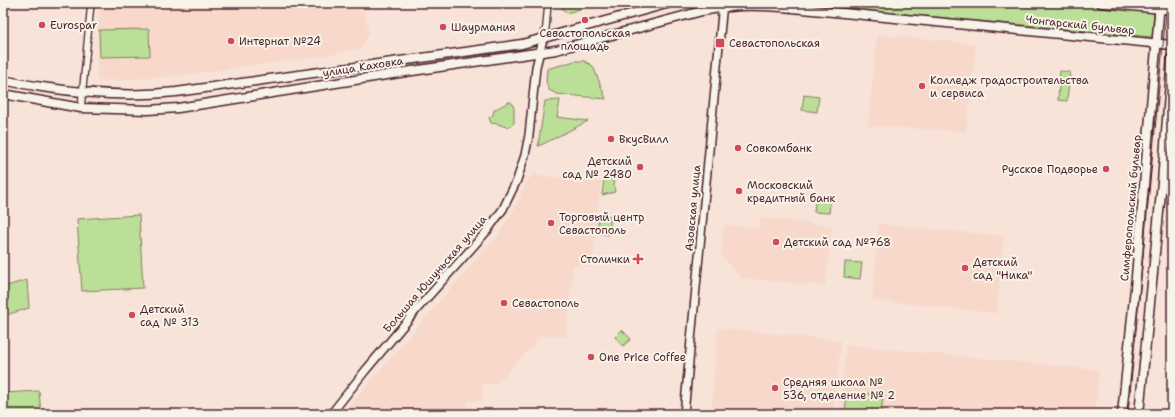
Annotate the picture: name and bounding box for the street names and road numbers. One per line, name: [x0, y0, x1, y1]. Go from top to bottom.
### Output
street label: Чонгарский бульвар: [1025, 12, 1135, 38]
street label: улица Каховка: [322, 53, 405, 81]
street label: Симферопольский бульвар: [1117, 134, 1145, 282]
street label: Азовская улица: [682, 164, 704, 252]
street label: Большая Юшуньская улица: [380, 212, 490, 336]

